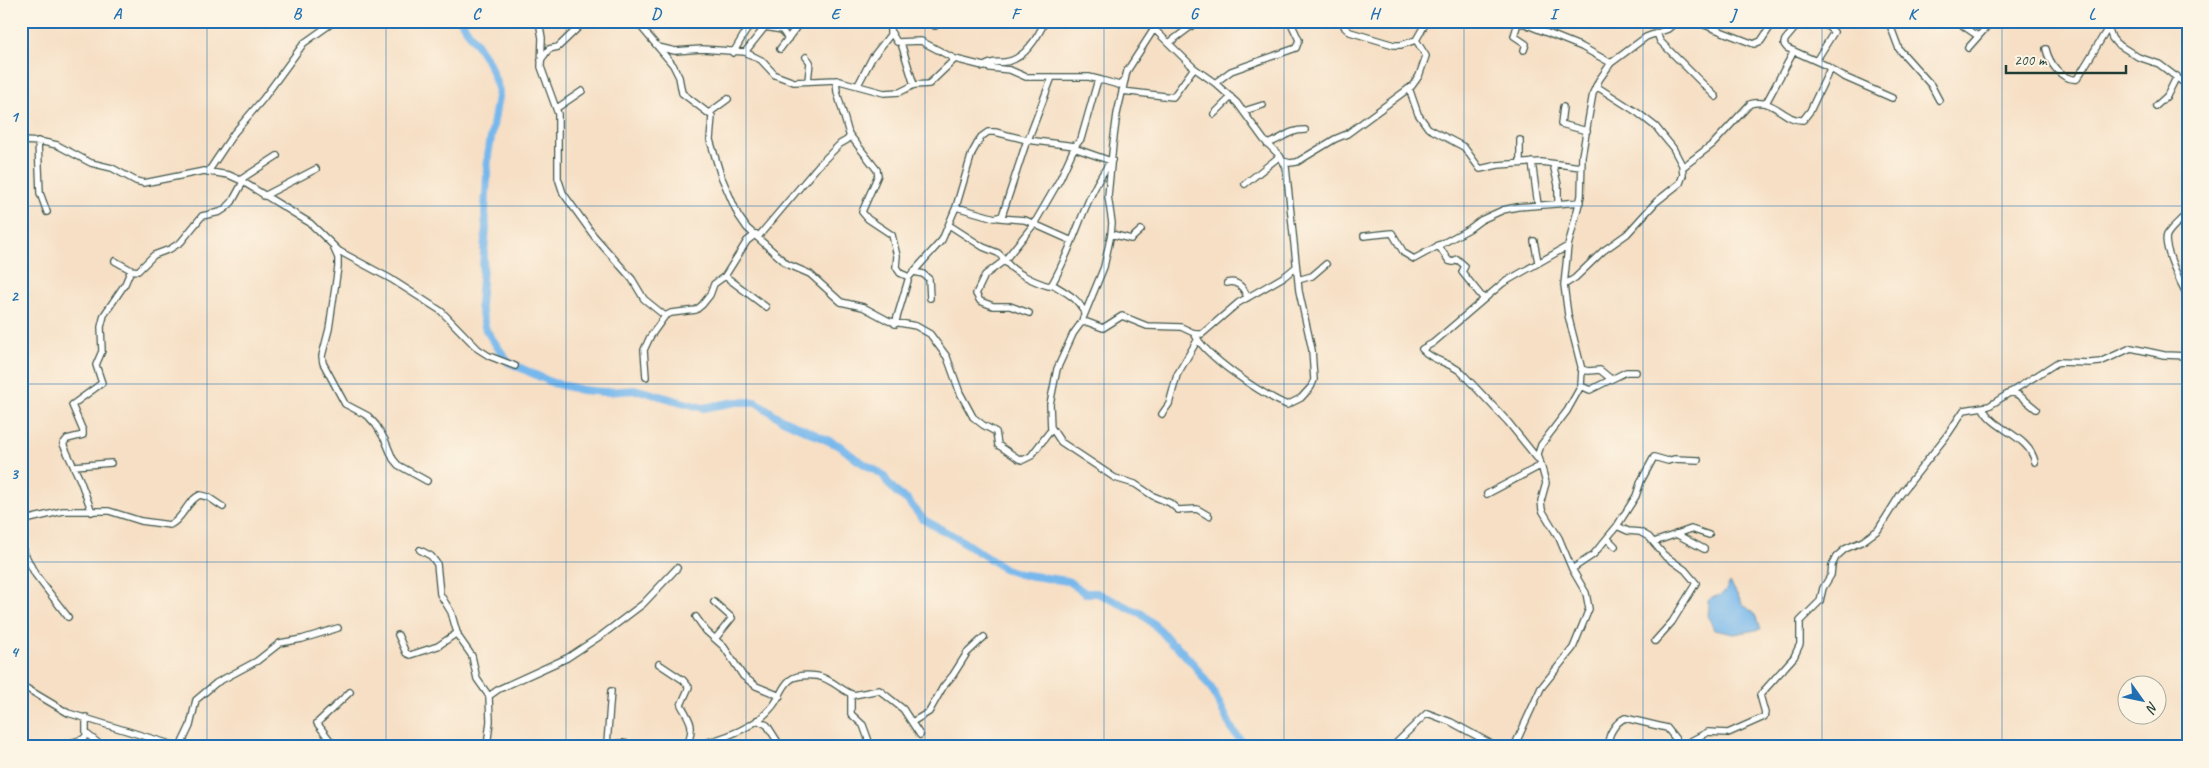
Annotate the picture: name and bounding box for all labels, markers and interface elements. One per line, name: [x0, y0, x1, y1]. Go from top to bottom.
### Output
text: A: [113, 4, 123, 24]
text: B: [293, 4, 303, 24]
text: C: [472, 4, 482, 24]
text: D: [651, 4, 662, 24]
text: E: [831, 4, 842, 24]
text: F: [1011, 4, 1022, 24]
text: G: [1190, 4, 1200, 24]
text: H: [1369, 4, 1381, 24]
text: I: [1550, 4, 1560, 24]
text: J: [1729, 4, 1738, 24]
text: K: [1908, 4, 1920, 24]
text: L: [2089, 4, 2097, 24]
scale bar: [2006, 42, 2126, 74]
text: 200 m: [2014, 51, 2048, 70]
text: 1: [10, 107, 19, 127]
text: 2: [10, 286, 19, 306]
text: 3: [10, 464, 19, 484]
text: 4: [10, 642, 19, 662]
north arrow: [2116, 676, 2166, 726]
text: N: [2142, 699, 2162, 717]

